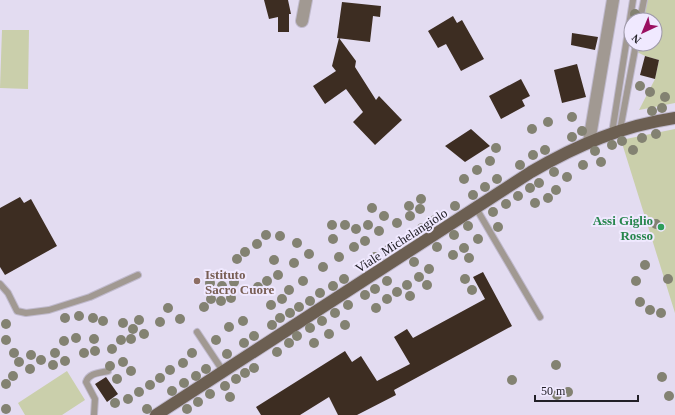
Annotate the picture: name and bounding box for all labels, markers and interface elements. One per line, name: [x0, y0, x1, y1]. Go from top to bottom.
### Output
north arrow: [623, 12, 663, 52]
text: N: [629, 32, 643, 46]
street label: Viale Michelangiolo: [353, 205, 450, 276]
place label: Assi Giglio Rosso: [593, 213, 653, 243]
marker: Assi Giglio Rosso: [656, 222, 666, 232]
place label: Istituto Sacro Cuore: [205, 267, 274, 297]
marker: Istituto Sacro Cuore: [192, 276, 202, 286]
scale bar: [535, 377, 638, 403]
text: 50 m: [541, 384, 566, 398]

